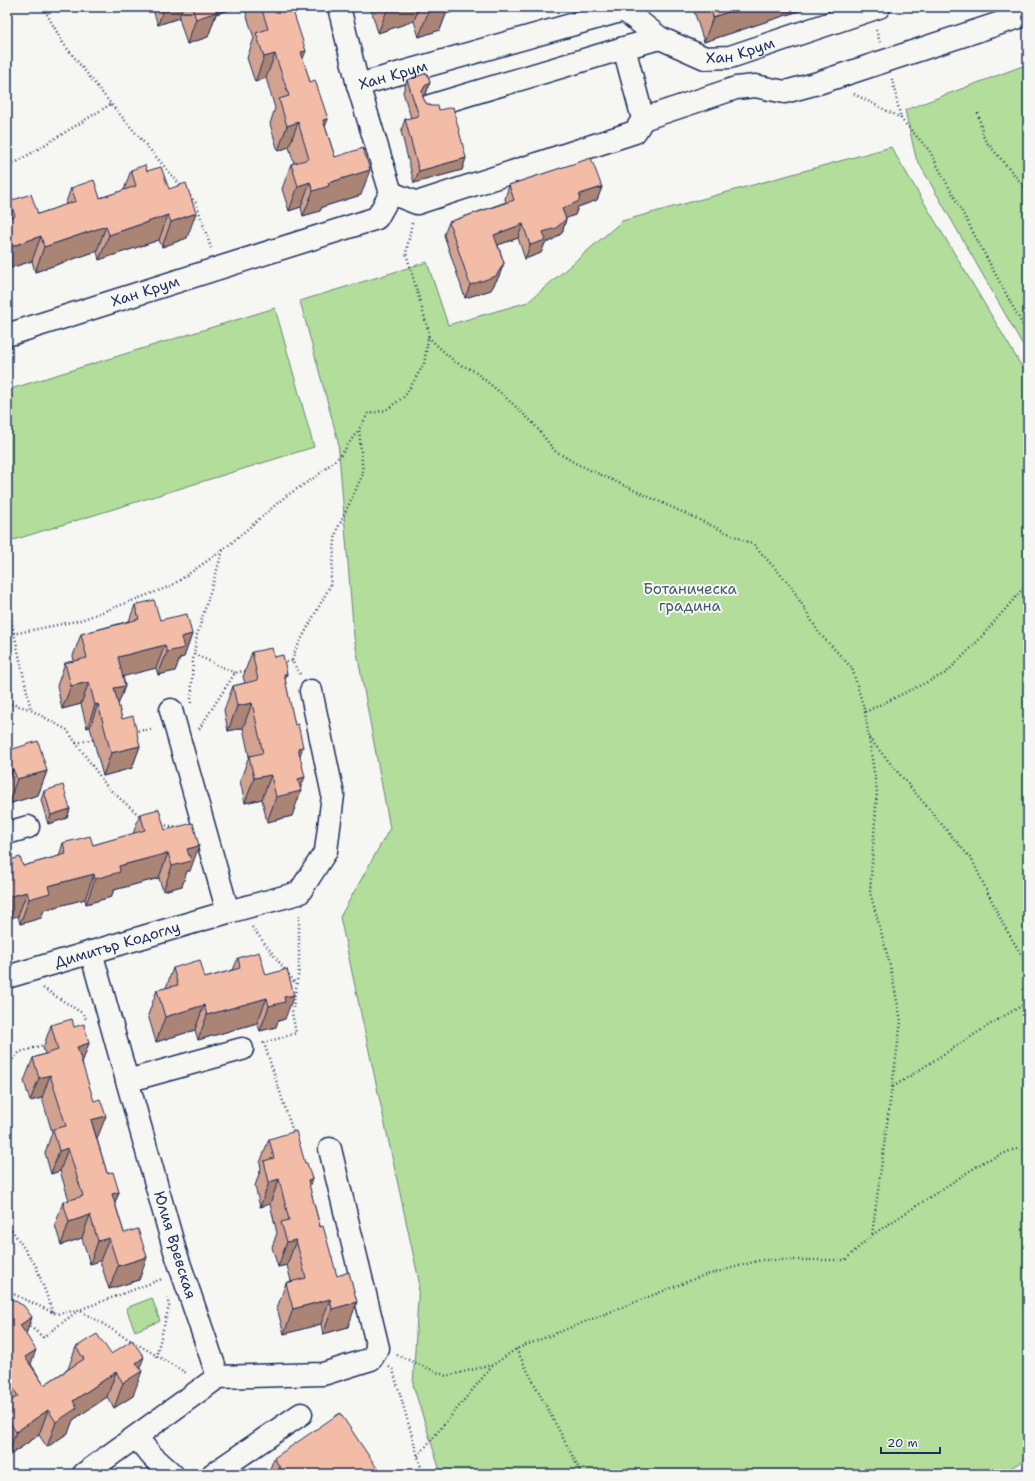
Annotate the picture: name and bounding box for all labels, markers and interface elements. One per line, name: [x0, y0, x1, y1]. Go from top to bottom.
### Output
street label: Хан Крум: [705, 33, 777, 68]
street label: Хан Крум: [356, 56, 430, 94]
street label: Хан Крум: [109, 271, 182, 311]
park label: Ботаническа градина: [643, 579, 738, 616]
street label: Димитър Кодоглу: [52, 917, 183, 972]
street label: Юлия Вревская: [149, 1189, 201, 1301]
scale bar: [881, 1429, 940, 1455]
text: 20 m: [887, 1435, 918, 1451]

